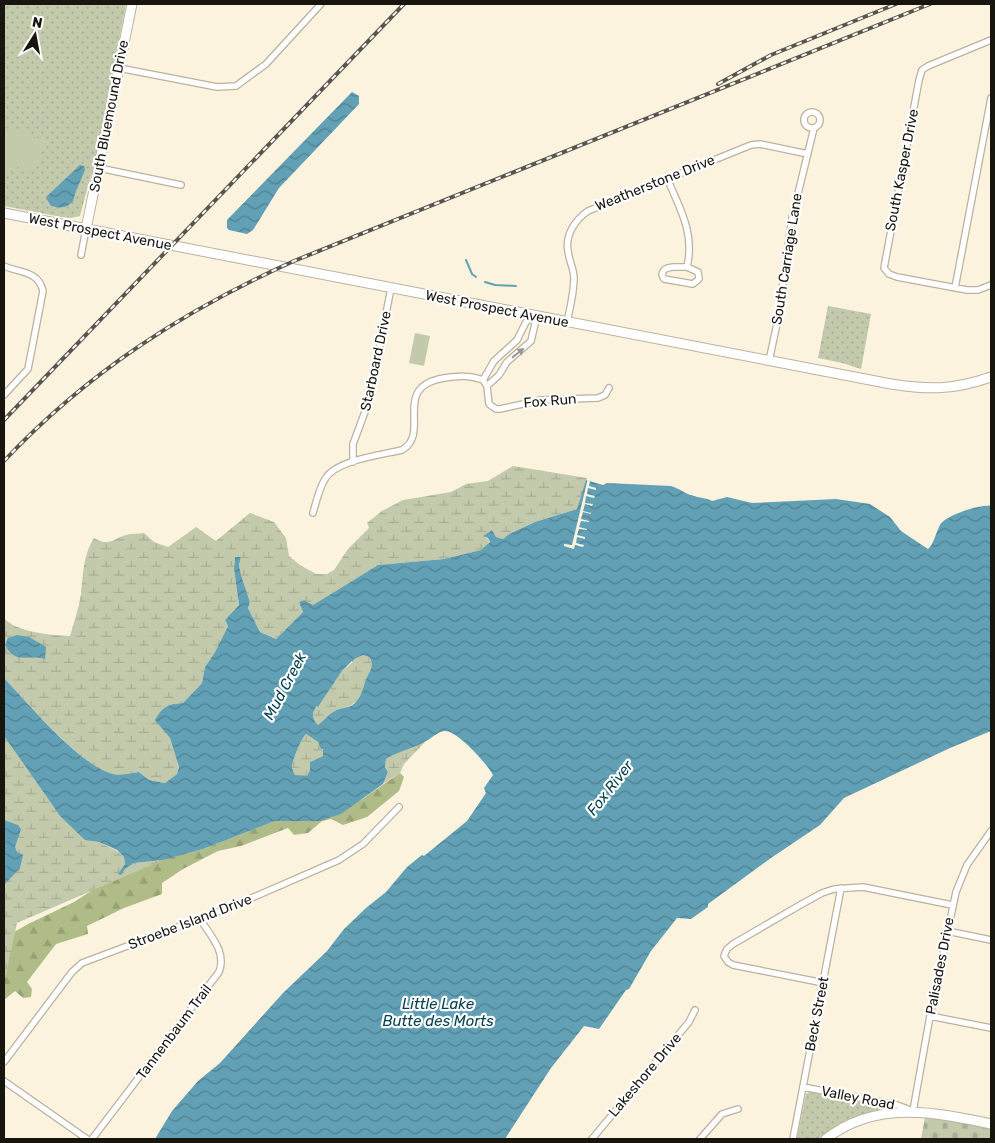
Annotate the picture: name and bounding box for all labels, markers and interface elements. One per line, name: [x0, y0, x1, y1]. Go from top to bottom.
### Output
north arrow: [10, 10, 60, 60]
text: N: [31, 13, 44, 32]
street label: South Bluemound Drive: [86, 38, 132, 193]
street label: South Kasper Drive: [882, 107, 922, 233]
street label: Weatherstone Drive: [593, 151, 718, 215]
street label: South Carriage Lane: [768, 192, 806, 326]
street label: West Prospect Avenue: [27, 210, 173, 254]
street label: West Prospect Avenue: [424, 287, 570, 331]
street label: Starboard Drive: [357, 309, 395, 413]
one-way arrow: [511, 348, 524, 359]
street label: Fox Run: [523, 390, 577, 412]
water label: Mud Creek: [260, 649, 310, 723]
water label: Fox River: [583, 756, 638, 819]
street label: Stroebe Island Drive: [126, 891, 254, 953]
street label: Palisades Drive: [922, 916, 958, 1016]
street label: Beck Street: [801, 975, 833, 1053]
street label: Tannenbaum Trail: [133, 981, 215, 1083]
water label: Little Lake Butte des Morts: [382, 995, 494, 1030]
street label: Lakeshore Drive: [605, 1030, 685, 1120]
street label: Valley Road: [820, 1083, 896, 1113]

